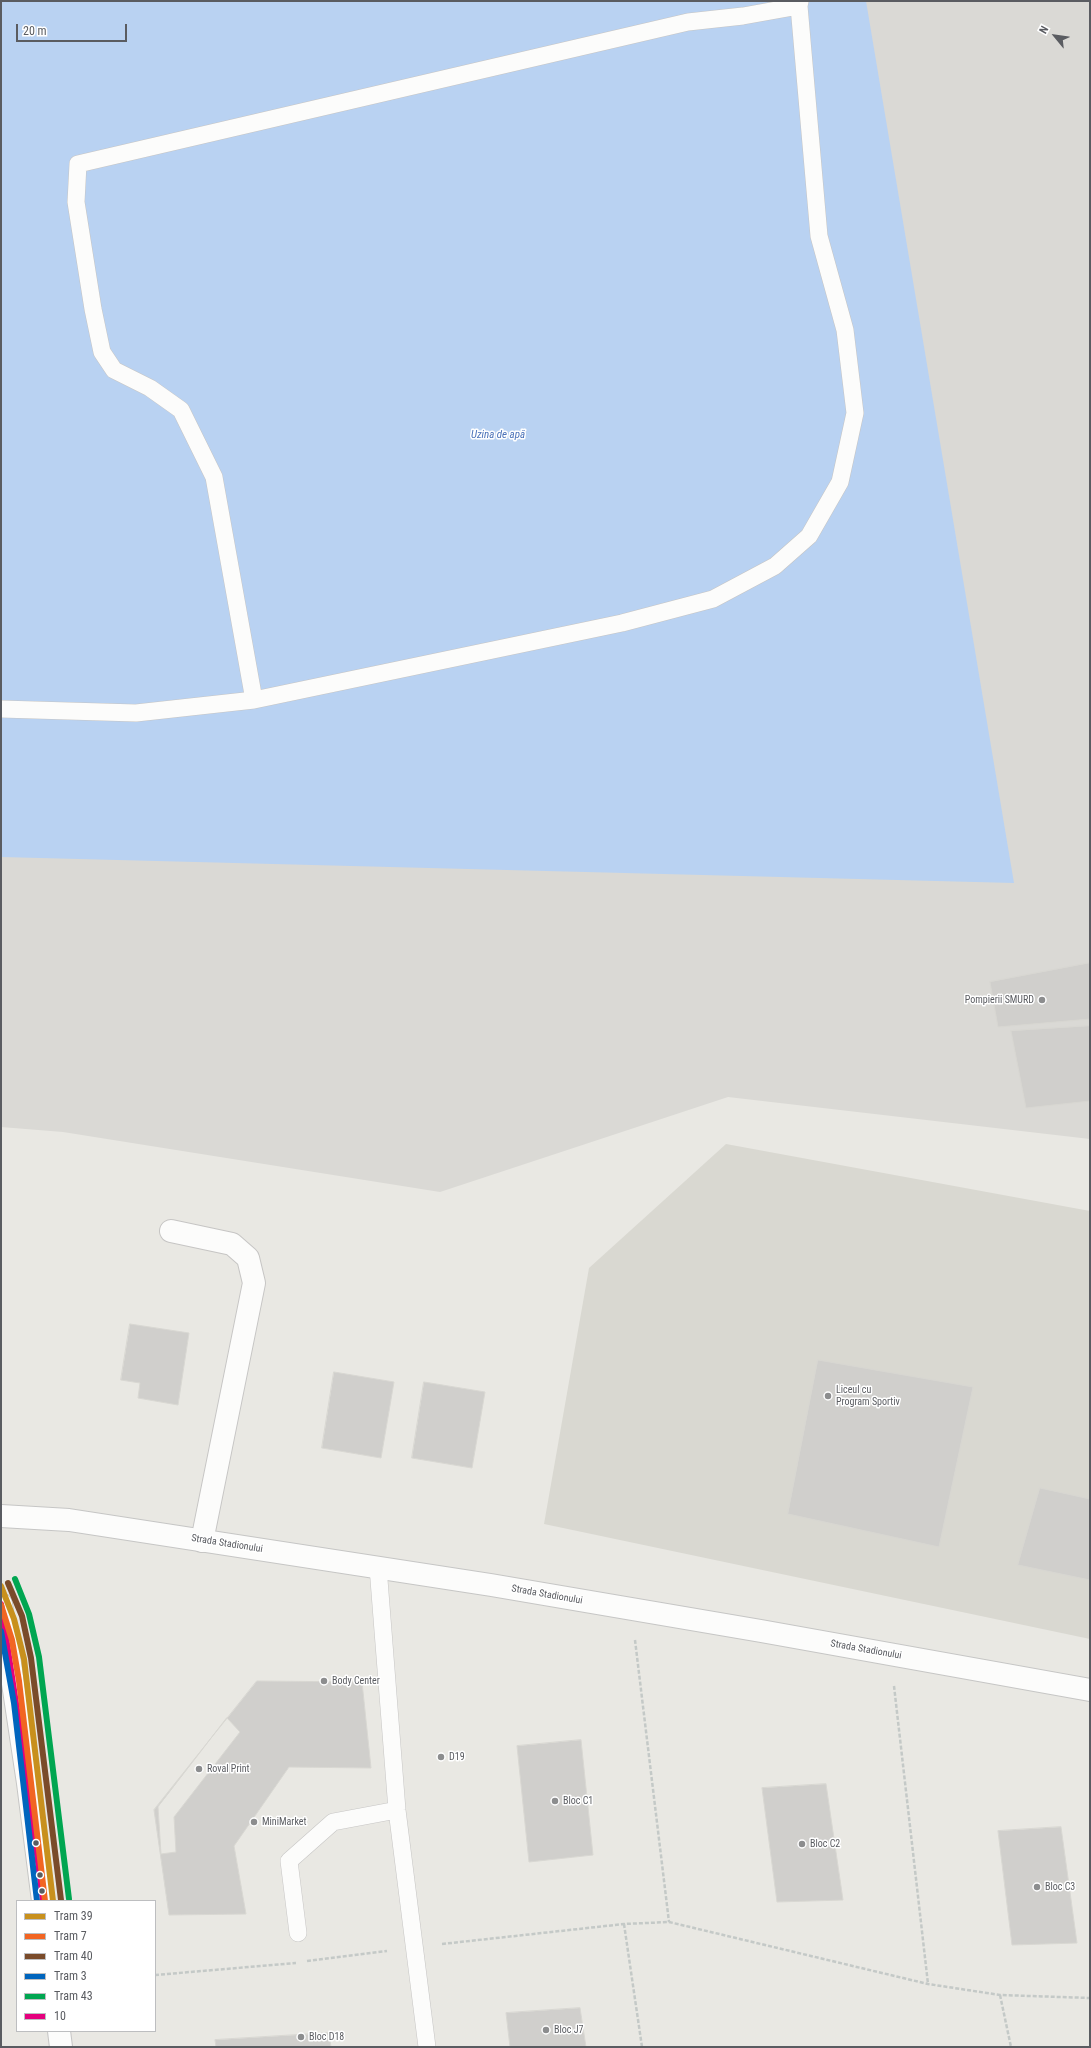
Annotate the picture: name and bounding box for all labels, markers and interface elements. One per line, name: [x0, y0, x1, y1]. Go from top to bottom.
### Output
scale bar: [18, 16, 129, 42]
north arrow: [1035, 16, 1075, 56]
text: 20 m: [23, 24, 47, 38]
text: N: [1037, 24, 1051, 36]
water label: Uzina de apă: [471, 428, 525, 442]
place label: Pompierii SMURD: [965, 994, 1034, 1006]
marker: Pompierii SMURD: [1037, 995, 1047, 1005]
place label: Liceul cu Program Sportiv: [836, 1384, 900, 1408]
marker: Liceul cu Program Sportiv: [823, 1391, 833, 1401]
street label: Strada Stadionului: [190, 1532, 264, 1556]
street label: Strada Stadionului: [510, 1583, 584, 1607]
street label: Strada Stadionului: [829, 1638, 903, 1662]
place label: Body Center: [332, 1675, 380, 1687]
marker: Body Center: [319, 1676, 329, 1686]
place label: D19: [449, 1751, 465, 1763]
marker: D19: [436, 1752, 446, 1762]
place label: Roval Print: [207, 1763, 250, 1775]
marker: Roval Print: [194, 1764, 204, 1774]
place label: Bloc C1: [563, 1795, 593, 1807]
marker: Bloc C1: [550, 1796, 560, 1806]
place label: MiniMarket: [262, 1816, 306, 1828]
marker: MiniMarket: [249, 1817, 259, 1827]
unlabelled marker: [31, 1838, 41, 1848]
place label: Bloc C2: [810, 1838, 840, 1850]
marker: Bloc C2: [797, 1839, 807, 1849]
unlabelled marker: [35, 1870, 45, 1880]
place label: Bloc C3: [1045, 1881, 1075, 1893]
marker: Bloc C3: [1032, 1882, 1042, 1892]
unlabelled marker: [37, 1886, 47, 1896]
legend: [16, 1900, 156, 2032]
text: Tram 39: [54, 1909, 93, 1923]
text: Tram 7: [54, 1929, 87, 1943]
text: Tram 40: [54, 1949, 93, 1963]
text: Tram 3: [54, 1969, 87, 1983]
text: Tram 43: [54, 1989, 93, 2003]
text: 10: [54, 2009, 66, 2023]
place label: Bloc J7: [554, 2024, 583, 2036]
marker: Bloc J7: [541, 2025, 551, 2035]
place label: Bloc D18: [309, 2031, 344, 2043]
marker: Bloc D18: [296, 2032, 306, 2042]

